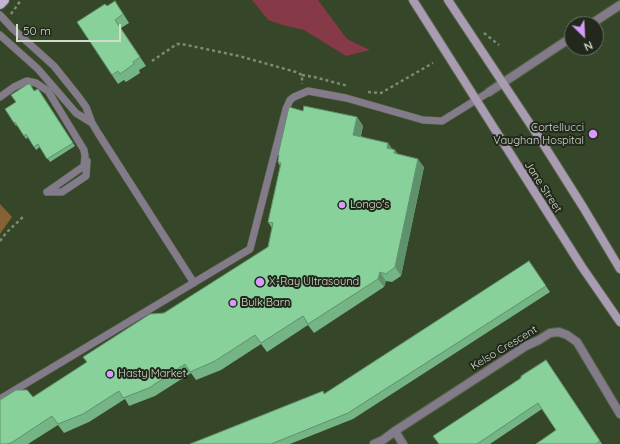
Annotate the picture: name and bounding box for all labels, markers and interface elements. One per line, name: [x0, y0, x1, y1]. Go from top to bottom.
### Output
scale bar: [18, 16, 123, 42]
north arrow: [564, 16, 604, 56]
text: 50 m: [23, 23, 51, 38]
text: N: [582, 38, 595, 54]
place label: Cortellucci Vaughan Hospital: [493, 121, 584, 147]
marker: Cortellucci Vaughan Hospital: [587, 128, 599, 140]
street label: Jane Street: [522, 159, 564, 215]
place label: Longo's: [350, 198, 389, 212]
marker: Longo's: [337, 200, 347, 210]
place label: X-Ray Ultrasound: [269, 275, 359, 289]
marker: X-Ray Ultrasound: [254, 276, 266, 288]
place label: Bulk Barn: [241, 296, 290, 310]
marker: Bulk Barn: [228, 298, 238, 308]
street label: Kelso Crescent: [468, 323, 540, 373]
place label: Hasty Market: [118, 367, 186, 381]
marker: Hasty Market: [105, 369, 115, 379]

